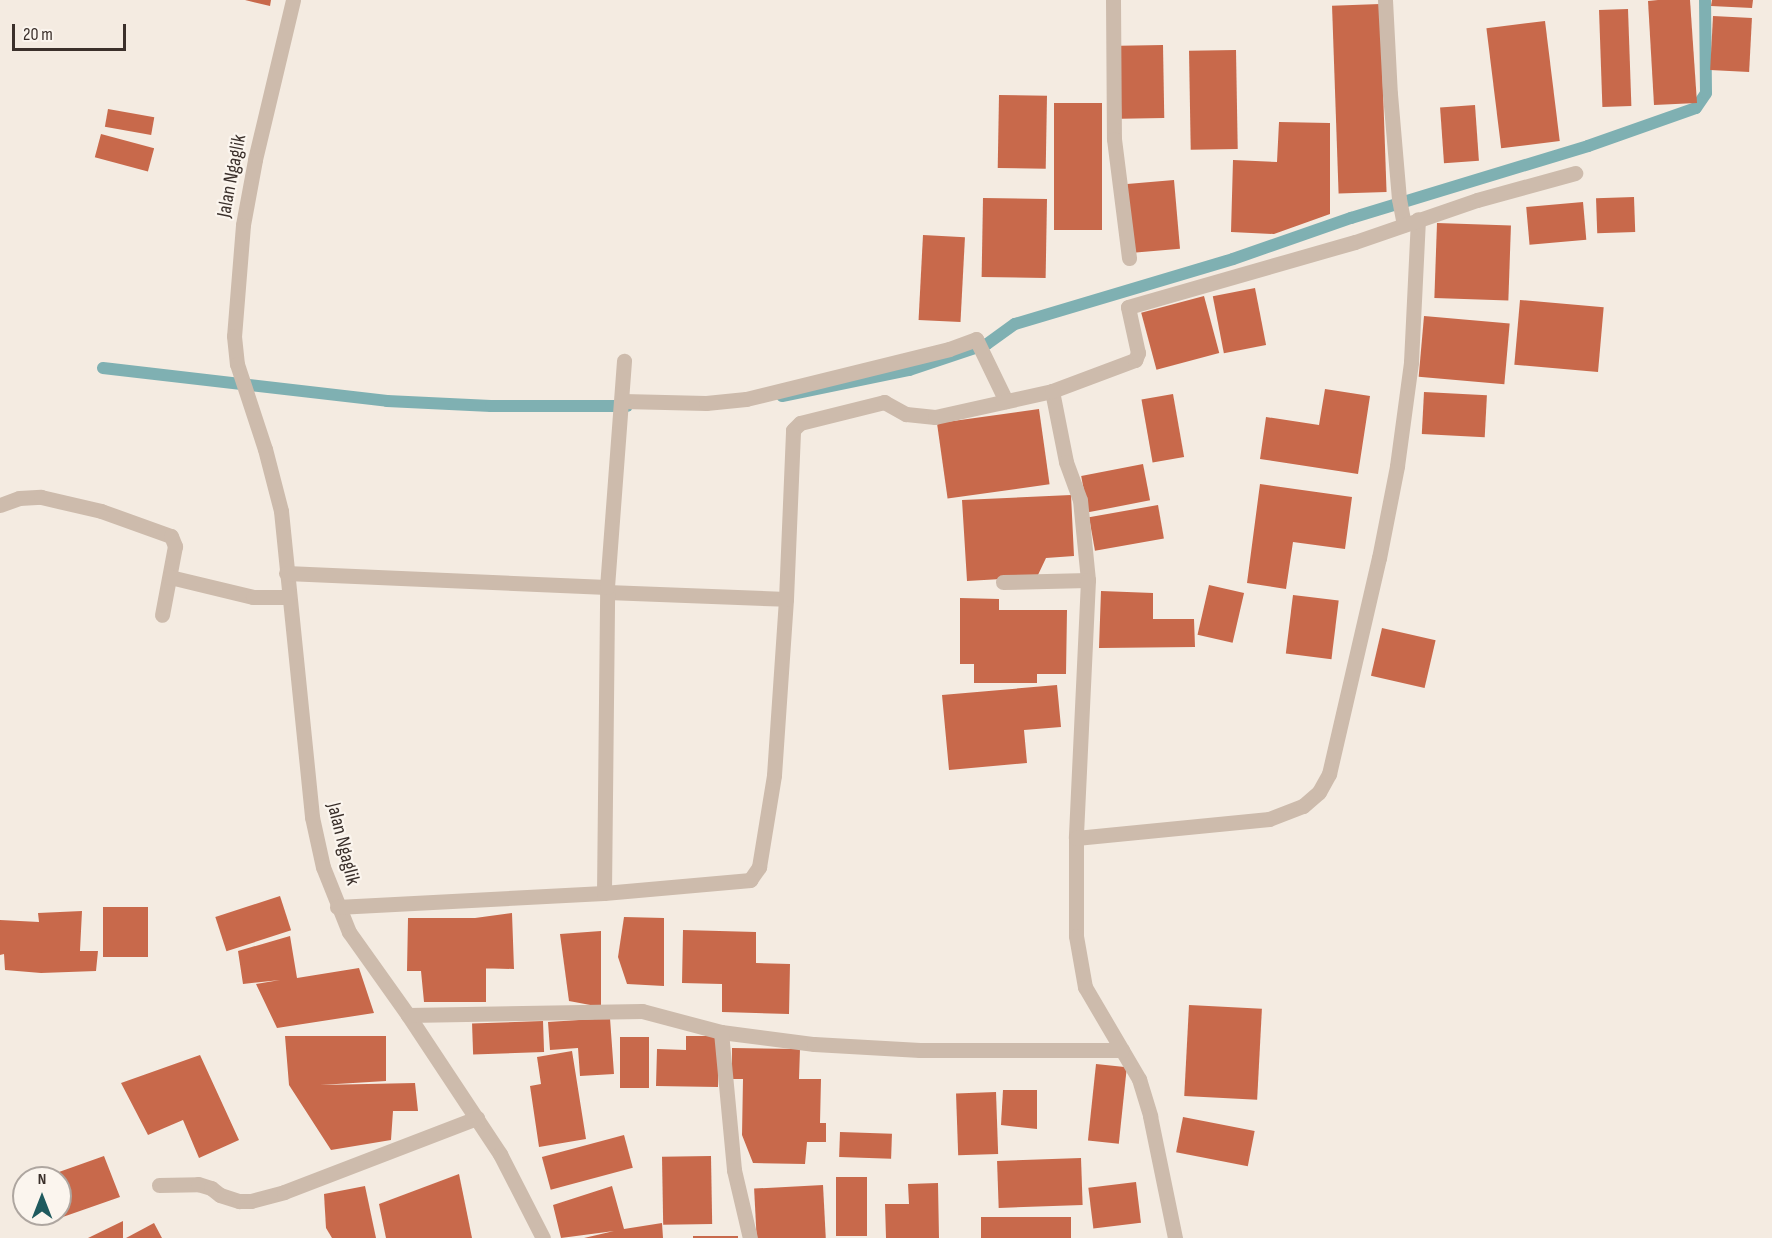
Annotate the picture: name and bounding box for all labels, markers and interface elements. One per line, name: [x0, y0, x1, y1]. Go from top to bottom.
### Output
scale bar: [15, 12, 129, 50]
text: 20 m: [23, 24, 53, 45]
street label: Jalan Ngaglik: [212, 132, 252, 220]
street label: Jalan Ngaglik: [321, 800, 365, 888]
north arrow: [12, 1166, 72, 1226]
text: N: [38, 1170, 46, 1189]

